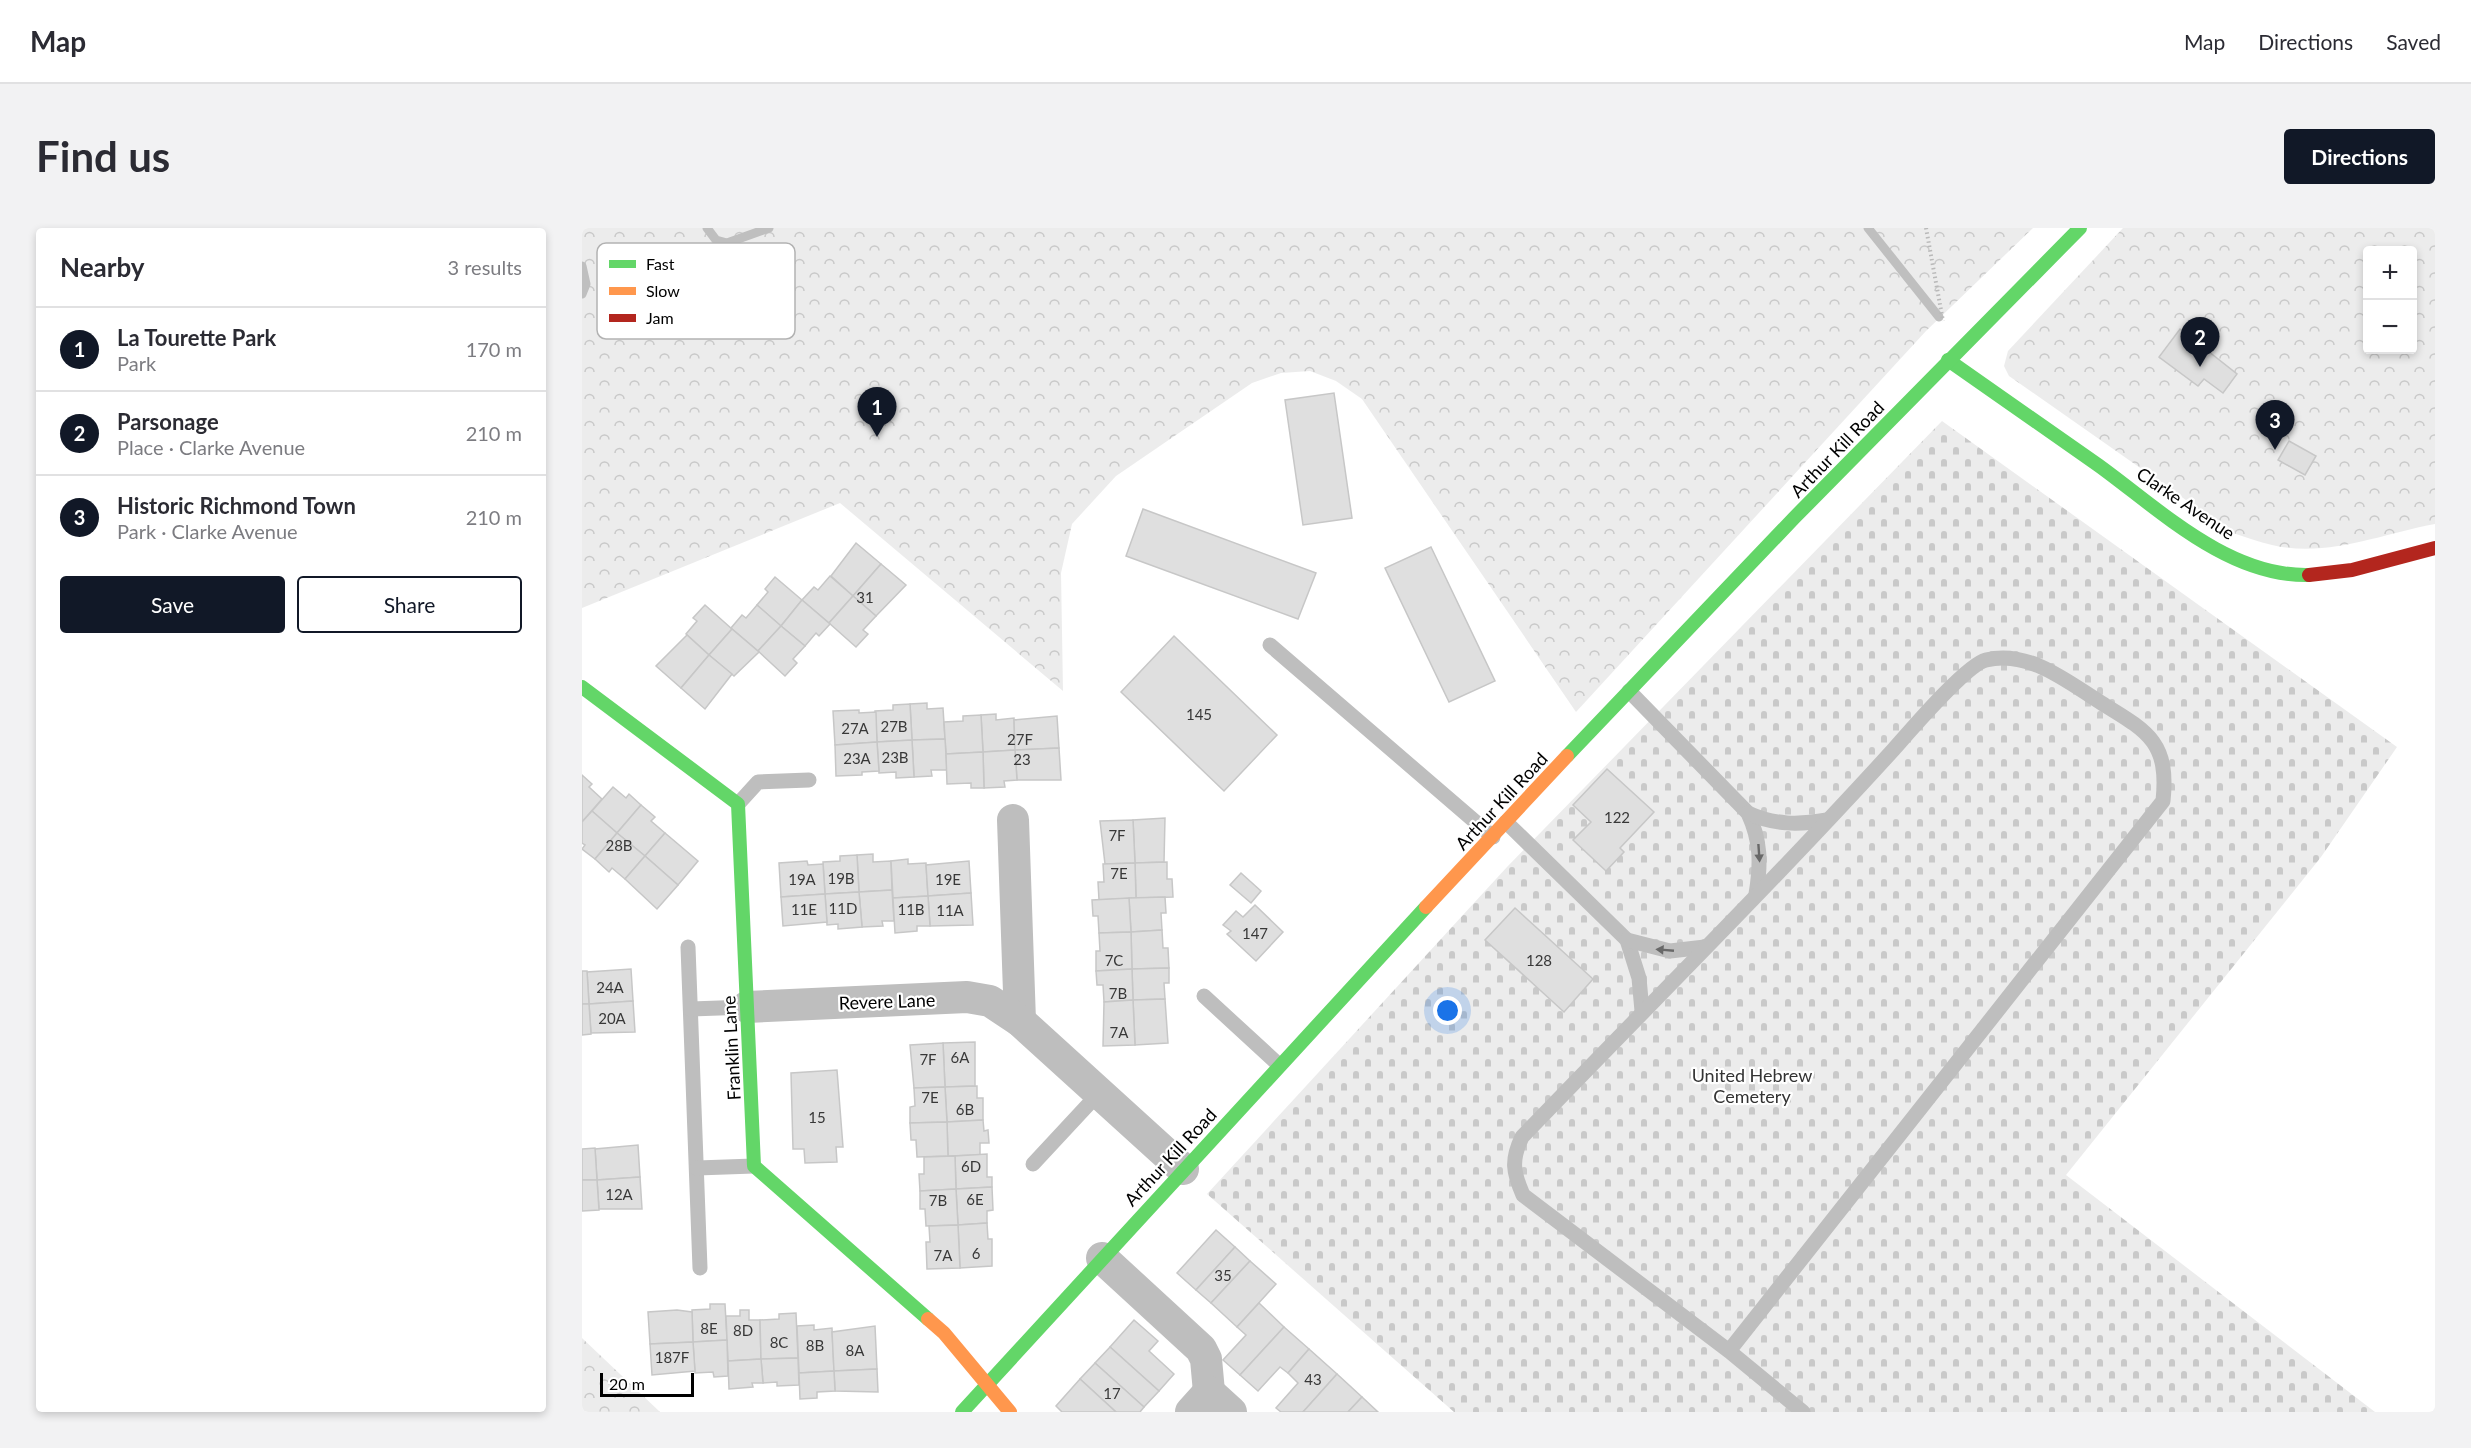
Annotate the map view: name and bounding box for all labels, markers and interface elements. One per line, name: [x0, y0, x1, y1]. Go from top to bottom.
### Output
text: Map: [30, 24, 86, 58]
text: Map: [2184, 29, 2225, 54]
text: Directions: [2258, 29, 2353, 54]
text: Saved: [2386, 29, 2441, 54]
button: Directions: [2284, 129, 2435, 184]
text: Find us: [36, 131, 170, 181]
legend: [597, 243, 795, 339]
map controls: [2363, 246, 2417, 354]
button: +: [2363, 246, 2417, 300]
text: Nearby: [60, 251, 145, 283]
text: Fast: [646, 254, 675, 273]
text: 3 results: [447, 255, 522, 279]
text: Slow: [646, 281, 680, 300]
button: −: [2363, 300, 2417, 354]
text: Jam: [646, 308, 674, 327]
pin: 2: [2180, 318, 2220, 367]
text: La Tourette Park: [117, 324, 276, 351]
text: 1: [74, 337, 85, 361]
text: 170 m: [466, 337, 522, 361]
text: Park: [117, 351, 156, 375]
pin: 1: [858, 388, 896, 437]
street label: Arthur Kill Road: [1786, 396, 1888, 502]
pin: 3: [2256, 400, 2294, 450]
text: Parsonage: [117, 408, 219, 435]
text: 2: [74, 421, 85, 445]
text: 210 m: [466, 421, 522, 445]
text: Place · Clarke Avenue: [117, 435, 305, 459]
street label: Clarke Avenue: [2133, 462, 2239, 544]
text: Historic Richmond Town: [117, 492, 356, 519]
text: 3: [74, 505, 85, 529]
text: 210 m: [466, 505, 522, 529]
text: Park · Clarke Avenue: [117, 519, 298, 543]
button: Save: [60, 576, 285, 633]
button: Share: [297, 576, 522, 633]
house number: 31: [856, 588, 874, 606]
house number: 145: [1186, 705, 1212, 723]
house number: 27B: [880, 717, 908, 735]
house number: 27A: [841, 719, 870, 737]
house number: 27F: [1007, 730, 1033, 748]
house number: 23B: [881, 748, 909, 766]
street label: Arthur Kill Road: [1450, 748, 1552, 854]
house number: 23A: [843, 749, 872, 767]
house number: 23: [1013, 750, 1031, 768]
house number: 122: [1604, 808, 1630, 826]
house number: 7F: [1108, 826, 1126, 844]
house number: 28B: [605, 836, 633, 854]
one-way arrow: [1754, 843, 1764, 862]
house number: 7E: [1110, 864, 1128, 882]
house number: 19B: [827, 869, 855, 887]
house number: 19A: [788, 870, 817, 888]
house number: 19E: [935, 870, 961, 888]
house number: 11D: [829, 899, 857, 917]
house number: 11E: [791, 900, 817, 918]
house number: 11B: [897, 900, 925, 918]
house number: 11A: [936, 901, 965, 919]
house number: 147: [1242, 924, 1268, 942]
one-way arrow: [1655, 945, 1674, 955]
house number: 7C: [1105, 951, 1123, 969]
house number: 128: [1526, 951, 1552, 969]
house number: 24A: [596, 978, 625, 996]
house number: 7B: [1109, 984, 1127, 1002]
street label: Revere Lane: [838, 988, 936, 1014]
street label: Franklin Lane: [717, 995, 745, 1101]
your location: [1433, 996, 1462, 1025]
house number: 20A: [598, 1009, 627, 1027]
house number: 7A: [1110, 1023, 1129, 1041]
house number: 6A: [951, 1048, 970, 1066]
house number: 7F: [919, 1050, 937, 1068]
park label: United Hebrew Cemetery: [1692, 1064, 1812, 1107]
house number: 7E: [921, 1088, 939, 1106]
house number: 6B: [956, 1100, 974, 1118]
street label: Arthur Kill Road: [1119, 1104, 1221, 1210]
house number: 15: [808, 1108, 826, 1126]
house number: 6D: [961, 1157, 981, 1175]
house number: 12A: [605, 1185, 634, 1203]
house number: 6E: [966, 1190, 984, 1208]
house number: 7B: [929, 1191, 947, 1209]
house number: 6: [972, 1244, 981, 1262]
house number: 7A: [934, 1246, 953, 1264]
house number: 35: [1214, 1266, 1232, 1284]
house number: 8E: [700, 1319, 718, 1337]
house number: 8D: [733, 1321, 753, 1339]
house number: 8C: [770, 1333, 788, 1351]
house number: 8B: [806, 1336, 824, 1354]
house number: 8A: [846, 1341, 865, 1359]
house number: 187F: [655, 1348, 689, 1366]
scale bar: [600, 1370, 694, 1398]
house number: 43: [1304, 1370, 1322, 1388]
text: 20 m: [609, 1374, 645, 1393]
house number: 17: [1103, 1384, 1121, 1402]

